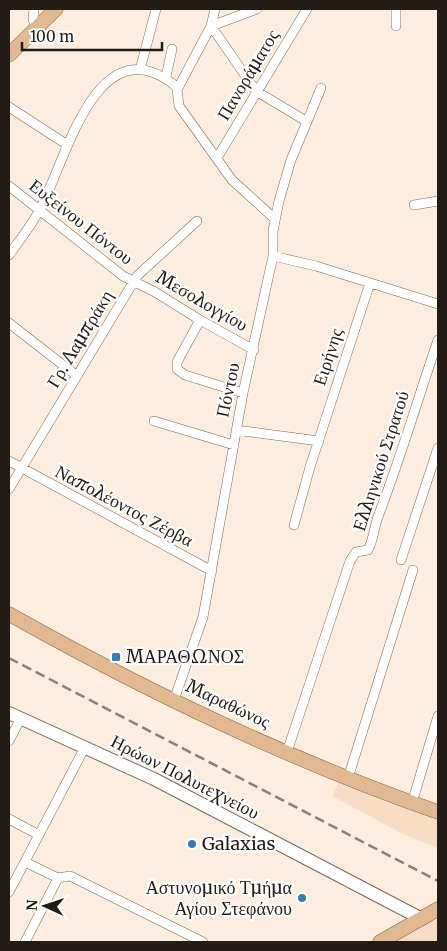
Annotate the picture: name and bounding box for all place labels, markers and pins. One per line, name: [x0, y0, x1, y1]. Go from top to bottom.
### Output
place label: ΜΑΡΑΘΩΝΟΣ: [126, 645, 244, 668]
marker: ΜΑΡΑΘΩΝΟΣ: [110, 651, 122, 663]
place label: Galaxias: [202, 832, 275, 855]
marker: Galaxias: [186, 838, 198, 850]
place label: Αστυνομικό Τμήμα Αγίου Στεφάνου: [146, 876, 293, 920]
marker: Αστυνομικό Τμήμα Αγίου Στεφάνου: [296, 892, 308, 904]

